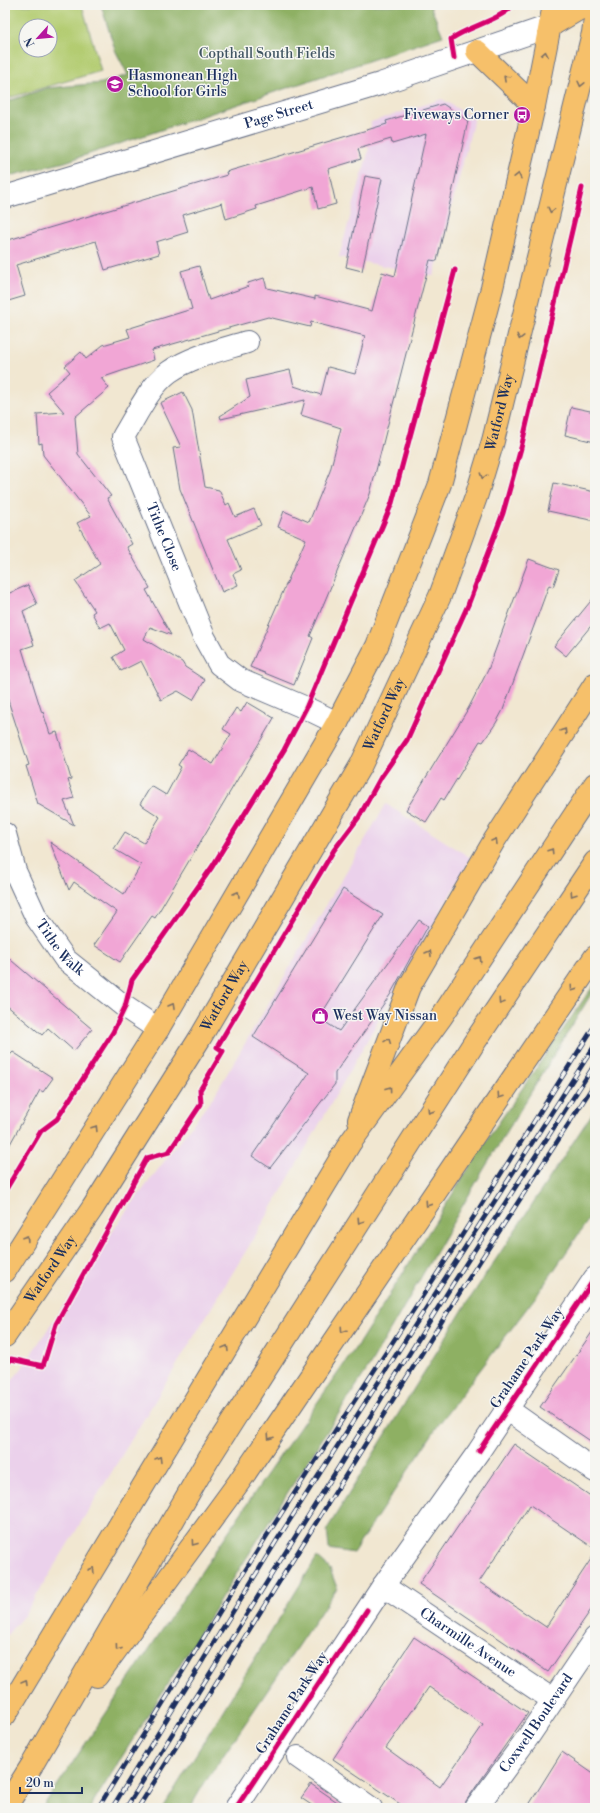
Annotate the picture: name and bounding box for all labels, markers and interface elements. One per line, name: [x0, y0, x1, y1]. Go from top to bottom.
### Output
north arrow: [18, 18, 58, 58]
text: N: [22, 35, 38, 49]
park label: Copthall South Fields: [199, 45, 335, 63]
one-way arrow: [540, 50, 548, 57]
place label: Hasmonean High School for Girls: [128, 67, 238, 101]
school or university icon: Hasmonean High School for Girls: [105, 74, 125, 94]
one-way arrow: [503, 76, 511, 83]
one-way arrow: [577, 80, 586, 87]
street label: Page Street: [242, 96, 315, 133]
bus stop icon: Fiveways Corner: [512, 105, 532, 125]
place label: Fiveways Corner: [404, 106, 509, 124]
one-way arrow: [514, 173, 522, 179]
one-way arrow: [547, 207, 555, 214]
one-way arrow: [516, 333, 524, 340]
street label: Watford Way: [481, 372, 518, 454]
one-way arrow: [479, 472, 487, 479]
street label: Tithe Close: [142, 500, 185, 574]
street label: Watford Way: [359, 675, 410, 755]
one-way arrow: [559, 728, 567, 735]
one-way arrow: [490, 838, 497, 845]
one-way arrow: [546, 848, 554, 855]
one-way arrow: [570, 890, 578, 897]
one-way arrow: [233, 891, 240, 898]
street label: Tithe Walk: [31, 916, 88, 980]
one-way arrow: [424, 950, 431, 957]
one-way arrow: [474, 956, 482, 963]
street label: Watford Way: [196, 957, 253, 1035]
one-way arrow: [571, 984, 578, 991]
one-way arrow: [499, 998, 506, 1005]
one-way arrow: [167, 1003, 174, 1010]
shop icon: West Way Nissan: [310, 1006, 330, 1026]
place label: West Way Nissan: [332, 1007, 438, 1025]
one-way arrow: [383, 1038, 391, 1045]
one-way arrow: [384, 1086, 392, 1093]
one-way arrow: [498, 1092, 505, 1099]
one-way arrow: [427, 1107, 435, 1114]
one-way arrow: [91, 1125, 98, 1132]
one-way arrow: [425, 1200, 433, 1207]
one-way arrow: [357, 1217, 365, 1224]
street label: Watford Way: [20, 1231, 81, 1308]
one-way arrow: [21, 1235, 29, 1242]
street label: Grahame Park Way: [486, 1304, 568, 1412]
one-way arrow: [341, 1325, 348, 1332]
one-way arrow: [221, 1345, 229, 1352]
one-way arrow: [267, 1433, 275, 1440]
one-way arrow: [154, 1456, 161, 1463]
one-way arrow: [192, 1539, 199, 1546]
one-way arrow: [87, 1567, 94, 1575]
street label: Charmille Avenue: [416, 1604, 520, 1682]
one-way arrow: [115, 1644, 122, 1651]
street label: Grahame Park Way: [252, 1648, 332, 1758]
street label: Coxwell Boulevard: [496, 1670, 577, 1777]
one-way arrow: [20, 1679, 28, 1686]
scale bar: [20, 1769, 82, 1795]
text: 20 m: [26, 1776, 54, 1791]

